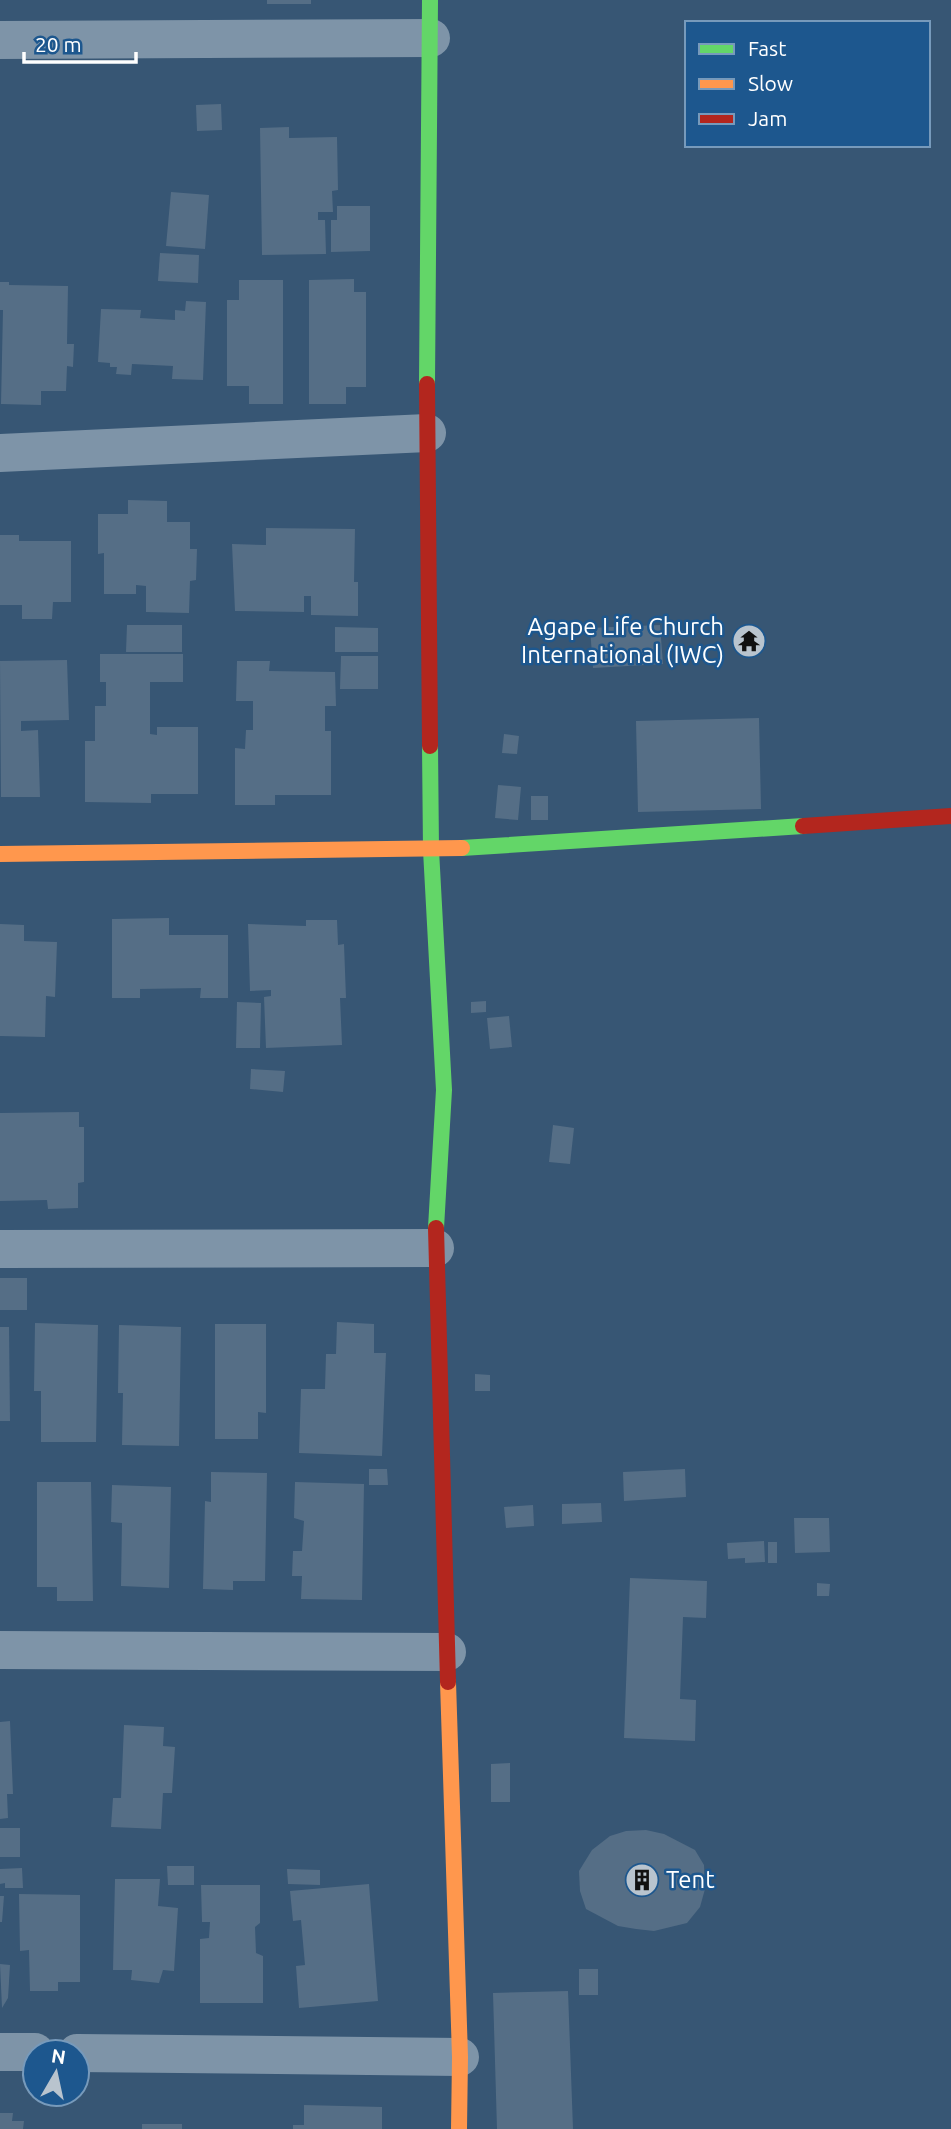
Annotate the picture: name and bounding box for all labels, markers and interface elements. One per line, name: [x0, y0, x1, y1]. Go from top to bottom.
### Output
scale bar: [24, 21, 136, 65]
legend: [685, 21, 930, 147]
text: 20 m: [35, 32, 82, 56]
text: Fast: [748, 36, 786, 60]
text: Slow: [748, 71, 793, 95]
text: Jam: [748, 106, 787, 130]
place label: Agape Life Church International (IWC): [521, 613, 724, 668]
temple icon: Agape Life Church International (IWC): [730, 622, 768, 660]
building icon: Tent: [623, 1861, 661, 1899]
place label: Tent: [666, 1866, 715, 1893]
north arrow: [21, 2038, 91, 2108]
text: N: [50, 2044, 67, 2068]

